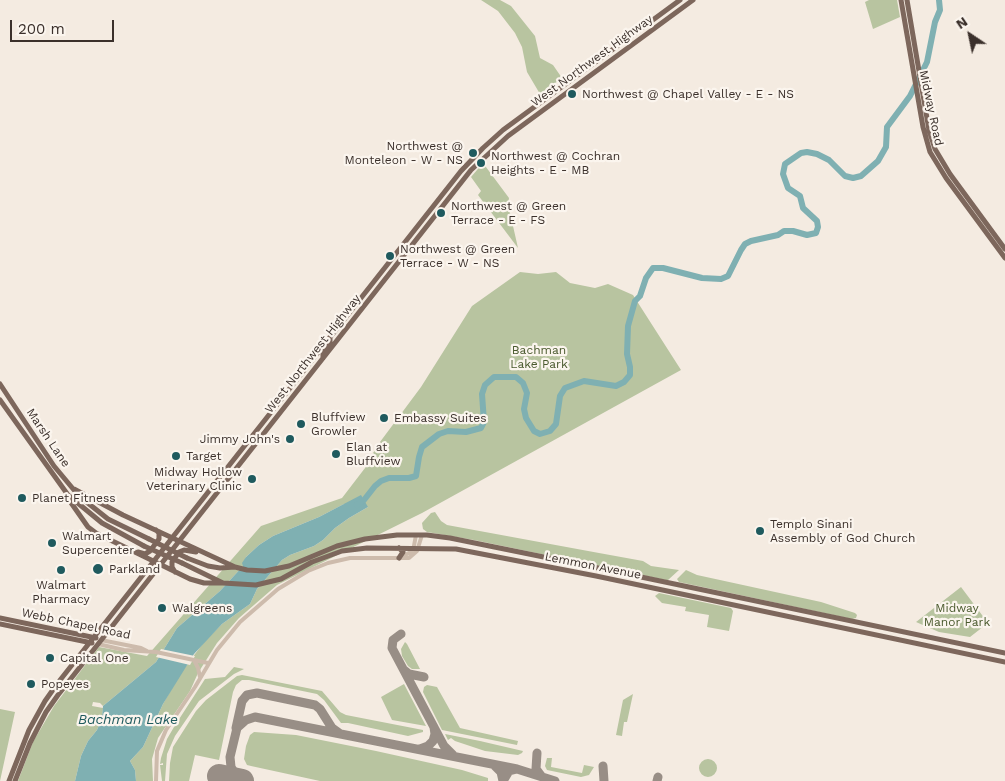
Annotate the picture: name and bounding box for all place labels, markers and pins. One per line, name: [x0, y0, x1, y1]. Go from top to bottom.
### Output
place label: Northwest @ Chapel Valley - E - NS: [582, 87, 794, 101]
marker: Northwest @ Chapel Valley - E - NS: [566, 88, 578, 100]
place label: Northwest @ Monteleon - W - NS: [344, 139, 463, 167]
marker: Northwest @ Monteleon - W - NS: [467, 147, 479, 159]
place label: Northwest @ Cochran Heights - E - MB: [491, 149, 620, 177]
marker: Northwest @ Cochran Heights - E - MB: [475, 157, 487, 169]
place label: Northwest @ Green Terrace - E - FS: [451, 199, 566, 227]
marker: Northwest @ Green Terrace - E - FS: [435, 207, 447, 219]
place label: Northwest @ Green Terrace - W - NS: [400, 242, 515, 270]
marker: Northwest @ Green Terrace - W - NS: [384, 250, 396, 262]
place label: Bluffview Growler: [311, 410, 366, 438]
place label: Embassy Suites: [394, 411, 486, 425]
marker: Embassy Suites: [378, 412, 390, 424]
marker: Bluffview Growler: [295, 418, 307, 430]
place label: Jimmy John's: [200, 432, 280, 446]
marker: Jimmy John's: [284, 433, 296, 445]
place label: Elan at Bluffview: [346, 440, 401, 468]
marker: Elan at Bluffview: [330, 448, 342, 460]
place label: Target: [186, 449, 222, 463]
marker: Target: [170, 450, 182, 462]
place label: Midway Hollow Veterinary Clinic: [146, 465, 242, 493]
marker: Midway Hollow Veterinary Clinic: [246, 473, 258, 485]
place label: Planet Fitness: [32, 491, 116, 505]
marker: Planet Fitness: [16, 492, 28, 504]
place label: Templo Sinani Assembly of God Church: [770, 517, 915, 545]
marker: Templo Sinani Assembly of God Church: [754, 525, 766, 537]
place label: Walmart Supercenter: [62, 529, 134, 557]
marker: Walmart Supercenter: [46, 537, 58, 549]
marker: Parkland: [91, 562, 105, 576]
place label: Parkland: [109, 562, 160, 576]
marker: Walmart Pharmacy: [55, 564, 67, 576]
place label: Walmart Pharmacy: [32, 578, 90, 606]
place label: Walgreens: [172, 601, 232, 615]
marker: Walgreens: [156, 602, 168, 614]
place label: Capital One: [60, 651, 129, 665]
marker: Capital One: [44, 652, 56, 664]
place label: Popeyes: [41, 677, 89, 691]
marker: Popeyes: [25, 678, 37, 690]

